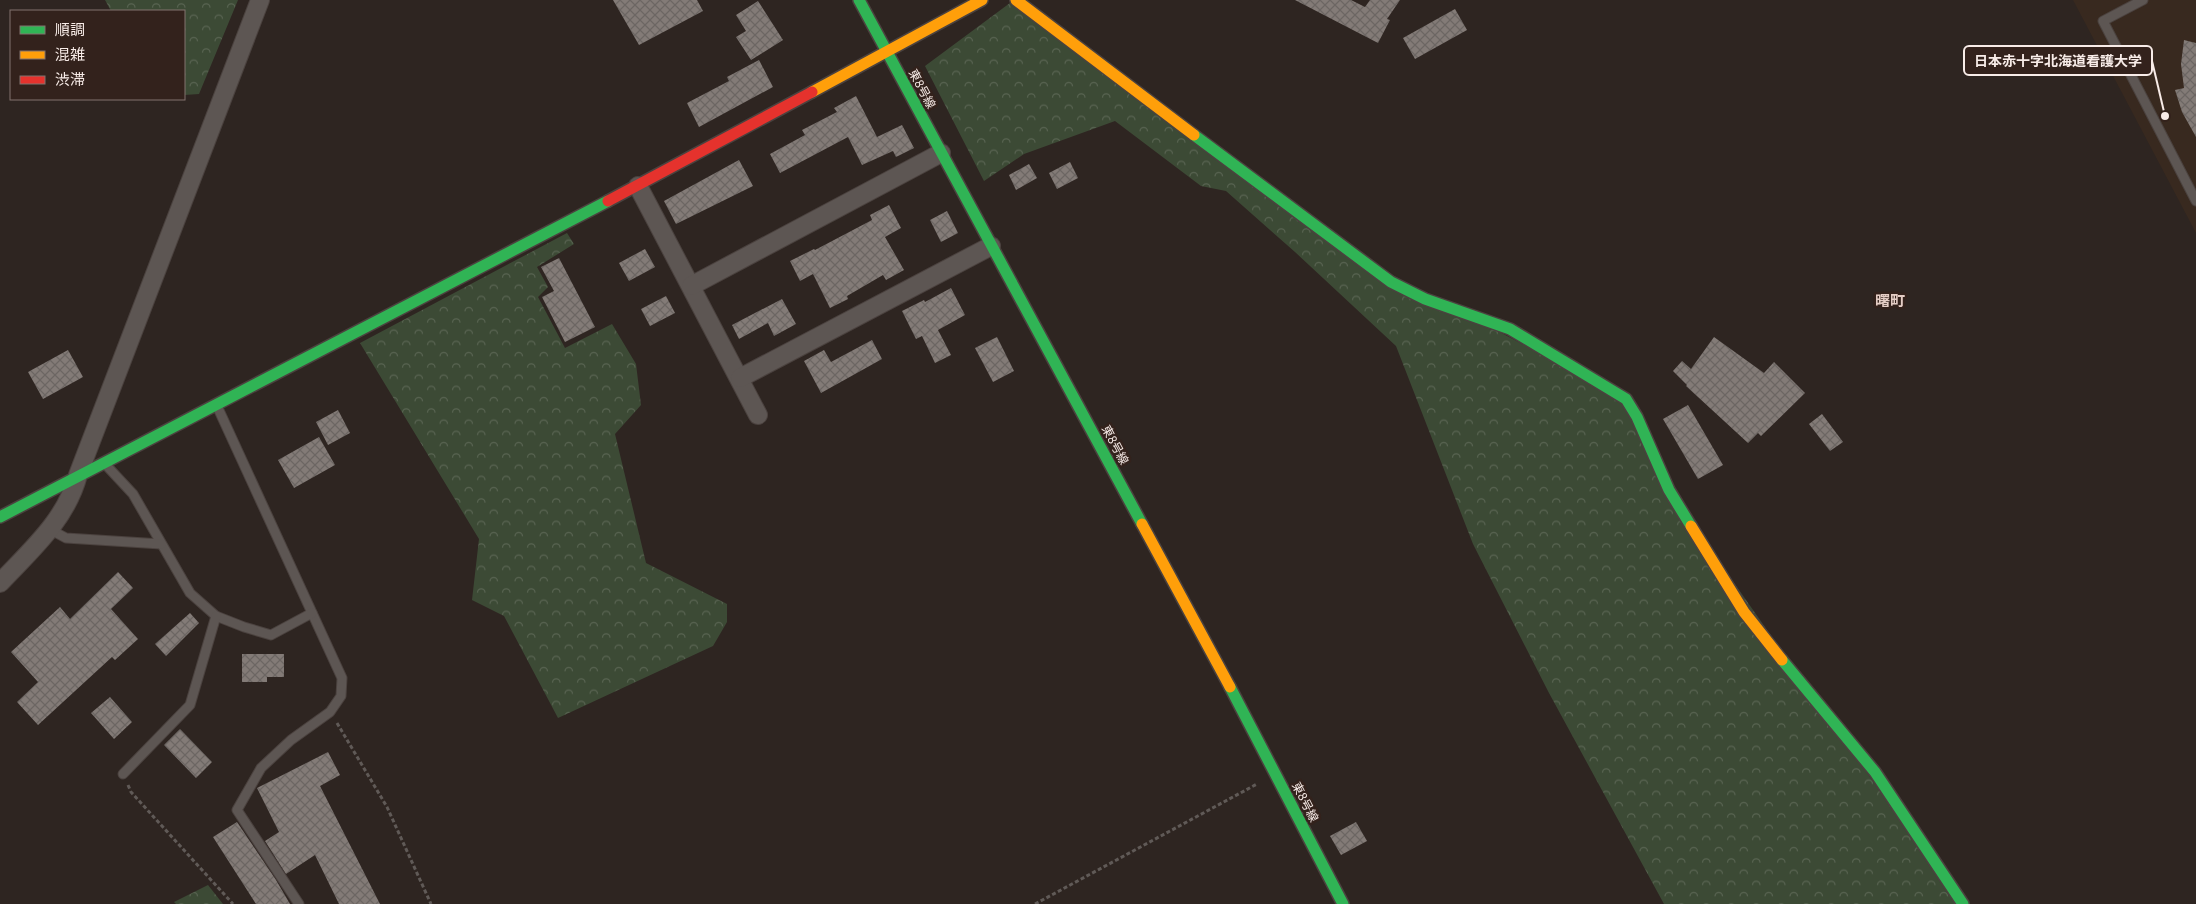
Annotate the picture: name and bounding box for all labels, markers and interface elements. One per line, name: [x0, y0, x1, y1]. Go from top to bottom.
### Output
legend: [10, 10, 185, 100]
text: 順調: [55, 18, 85, 39]
text: 混雑: [55, 43, 85, 64]
callout: 日本赤十字北海道看護大学: [1964, 46, 2152, 75]
text: 日本赤十字北海道看護大学: [1974, 50, 2142, 70]
street label: 東8号線: [906, 65, 941, 111]
text: 渋滞: [55, 68, 85, 89]
district label: 曙町: [1875, 289, 1905, 310]
street label: 東8号線: [1099, 421, 1134, 467]
street label: 東8号線: [1289, 778, 1324, 824]

